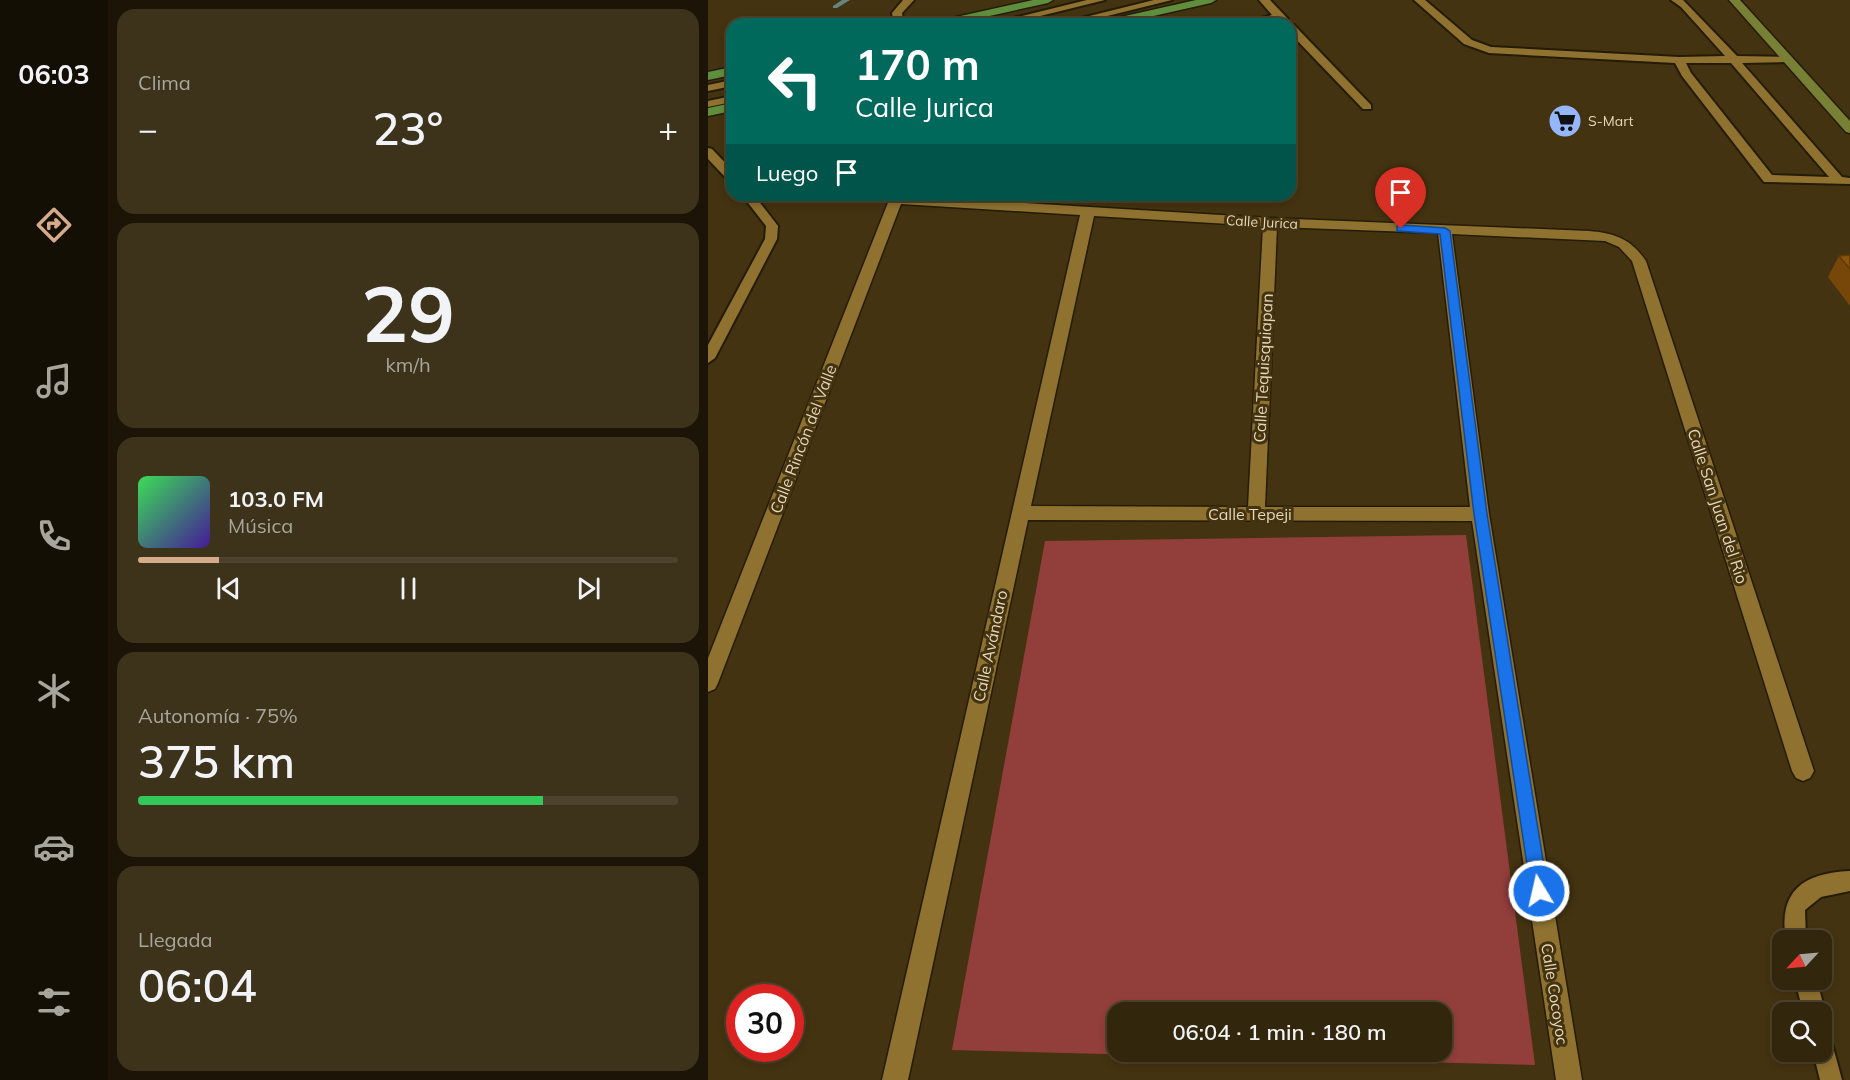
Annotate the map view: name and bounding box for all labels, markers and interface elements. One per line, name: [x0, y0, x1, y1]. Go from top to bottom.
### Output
text: 170 m: [855, 38, 980, 91]
icon: left: [756, 42, 834, 120]
text: 06:03: [18, 57, 90, 91]
text: Clima: [138, 70, 191, 95]
text: Calle Jurica: [855, 90, 994, 124]
text: 23°: [373, 100, 443, 156]
supermarket icon: S-Mart: [1547, 103, 1583, 139]
text: −: [138, 108, 158, 149]
text: +: [658, 108, 678, 149]
place label: S-Mart: [1588, 112, 1634, 130]
icon: arrive: [830, 156, 863, 189]
text: Luego: [756, 159, 818, 187]
pin: [1375, 167, 1426, 229]
icon: arrive: [1384, 176, 1417, 209]
icon: directions: [33, 204, 75, 246]
street label: Calle Jurica: [1226, 211, 1298, 233]
text: 29: [361, 264, 455, 362]
street label: Calle Tequisquiapan: [1249, 293, 1277, 443]
text: km/h: [385, 352, 431, 377]
icon: music: [33, 360, 75, 402]
street label: Calle Rincón del Valle: [765, 362, 841, 516]
street label: Calle San Juan del Rio: [1683, 426, 1753, 586]
text: 103.0 FM: [228, 485, 324, 513]
street label: Calle Tepeji: [1208, 504, 1292, 524]
text: Música: [228, 513, 293, 538]
icon: phone: [33, 515, 75, 557]
icon: previous: [212, 572, 245, 605]
icon: pause: [392, 572, 425, 605]
icon: next: [572, 572, 605, 605]
street label: Calle Avándaro: [968, 588, 1012, 704]
icon: climate: [33, 670, 75, 712]
text: Autonomía · 75%: [138, 703, 298, 728]
text: 375 km: [138, 733, 295, 789]
icon: car: [33, 826, 75, 868]
position arrow: [1507, 859, 1571, 923]
text: Llegada: [138, 927, 213, 952]
north arrow: [1772, 930, 1832, 990]
map controls: [1772, 930, 1832, 1062]
street label: Calle Cocoyoc: [1537, 942, 1573, 1046]
text: 06:04: [138, 957, 257, 1013]
icon: filters: [33, 981, 75, 1023]
speed limit sign: 30: [726, 984, 804, 1062]
button: search: [1772, 1002, 1832, 1062]
text: 06:04 · 1 min · 180 m: [1172, 1018, 1387, 1046]

